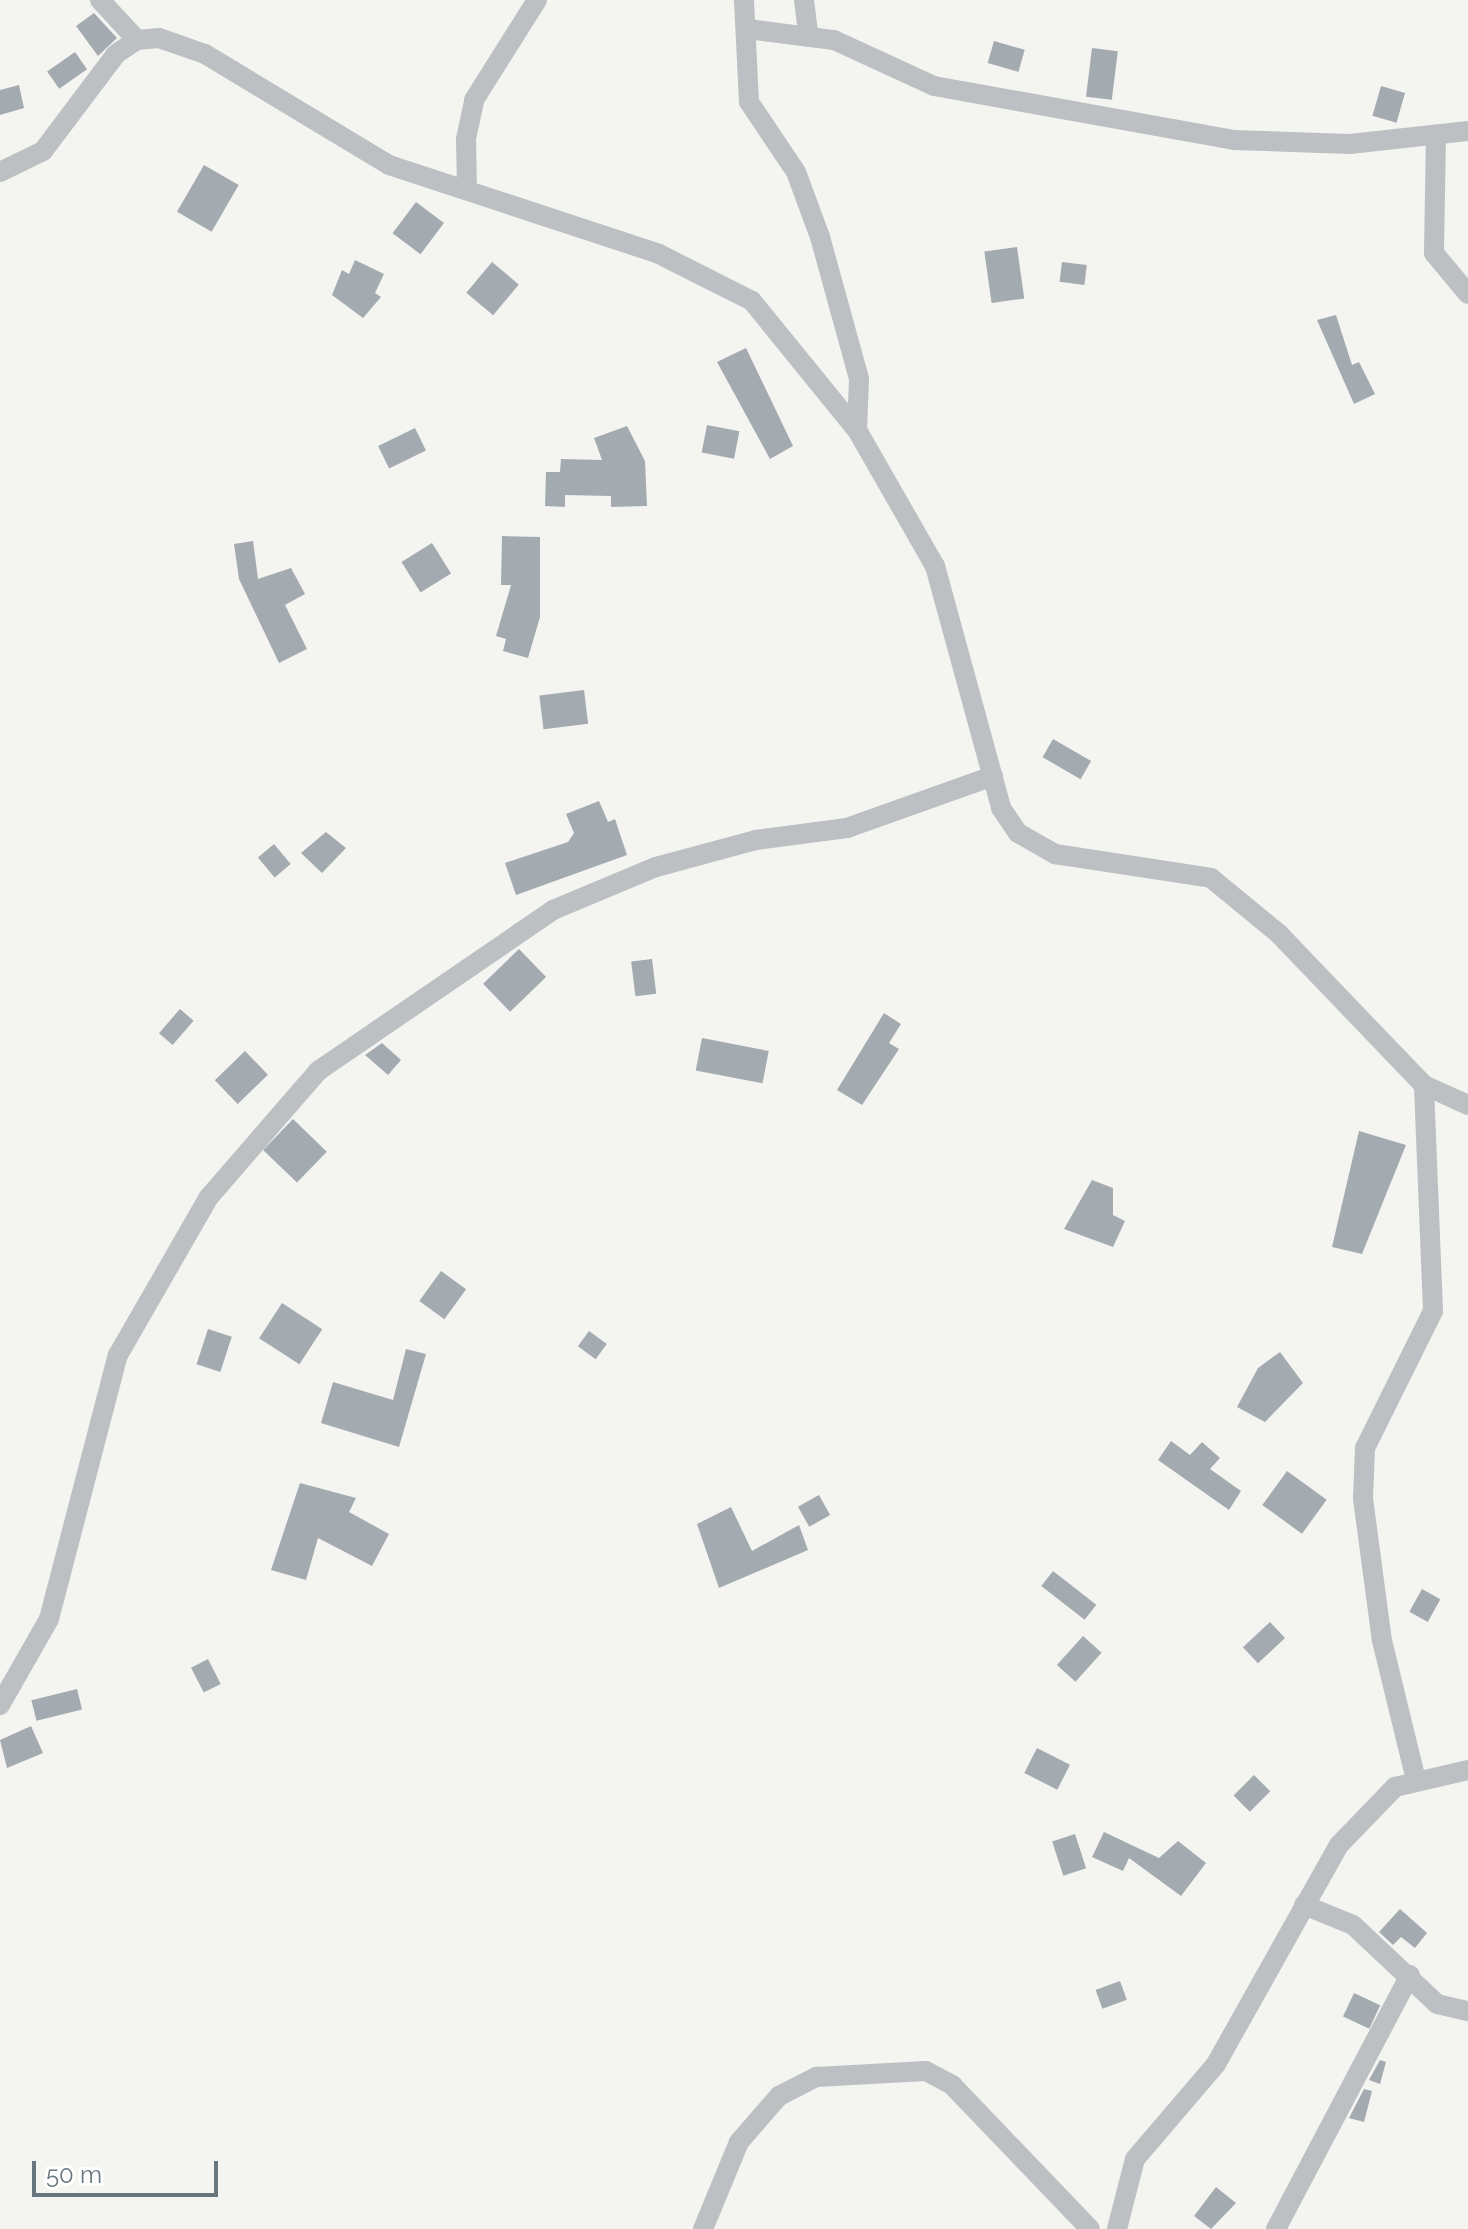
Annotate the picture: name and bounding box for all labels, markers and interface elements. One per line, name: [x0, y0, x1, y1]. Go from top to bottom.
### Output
scale bar: [36, 2145, 222, 2195]
text: 50 m: [46, 2160, 102, 2189]

